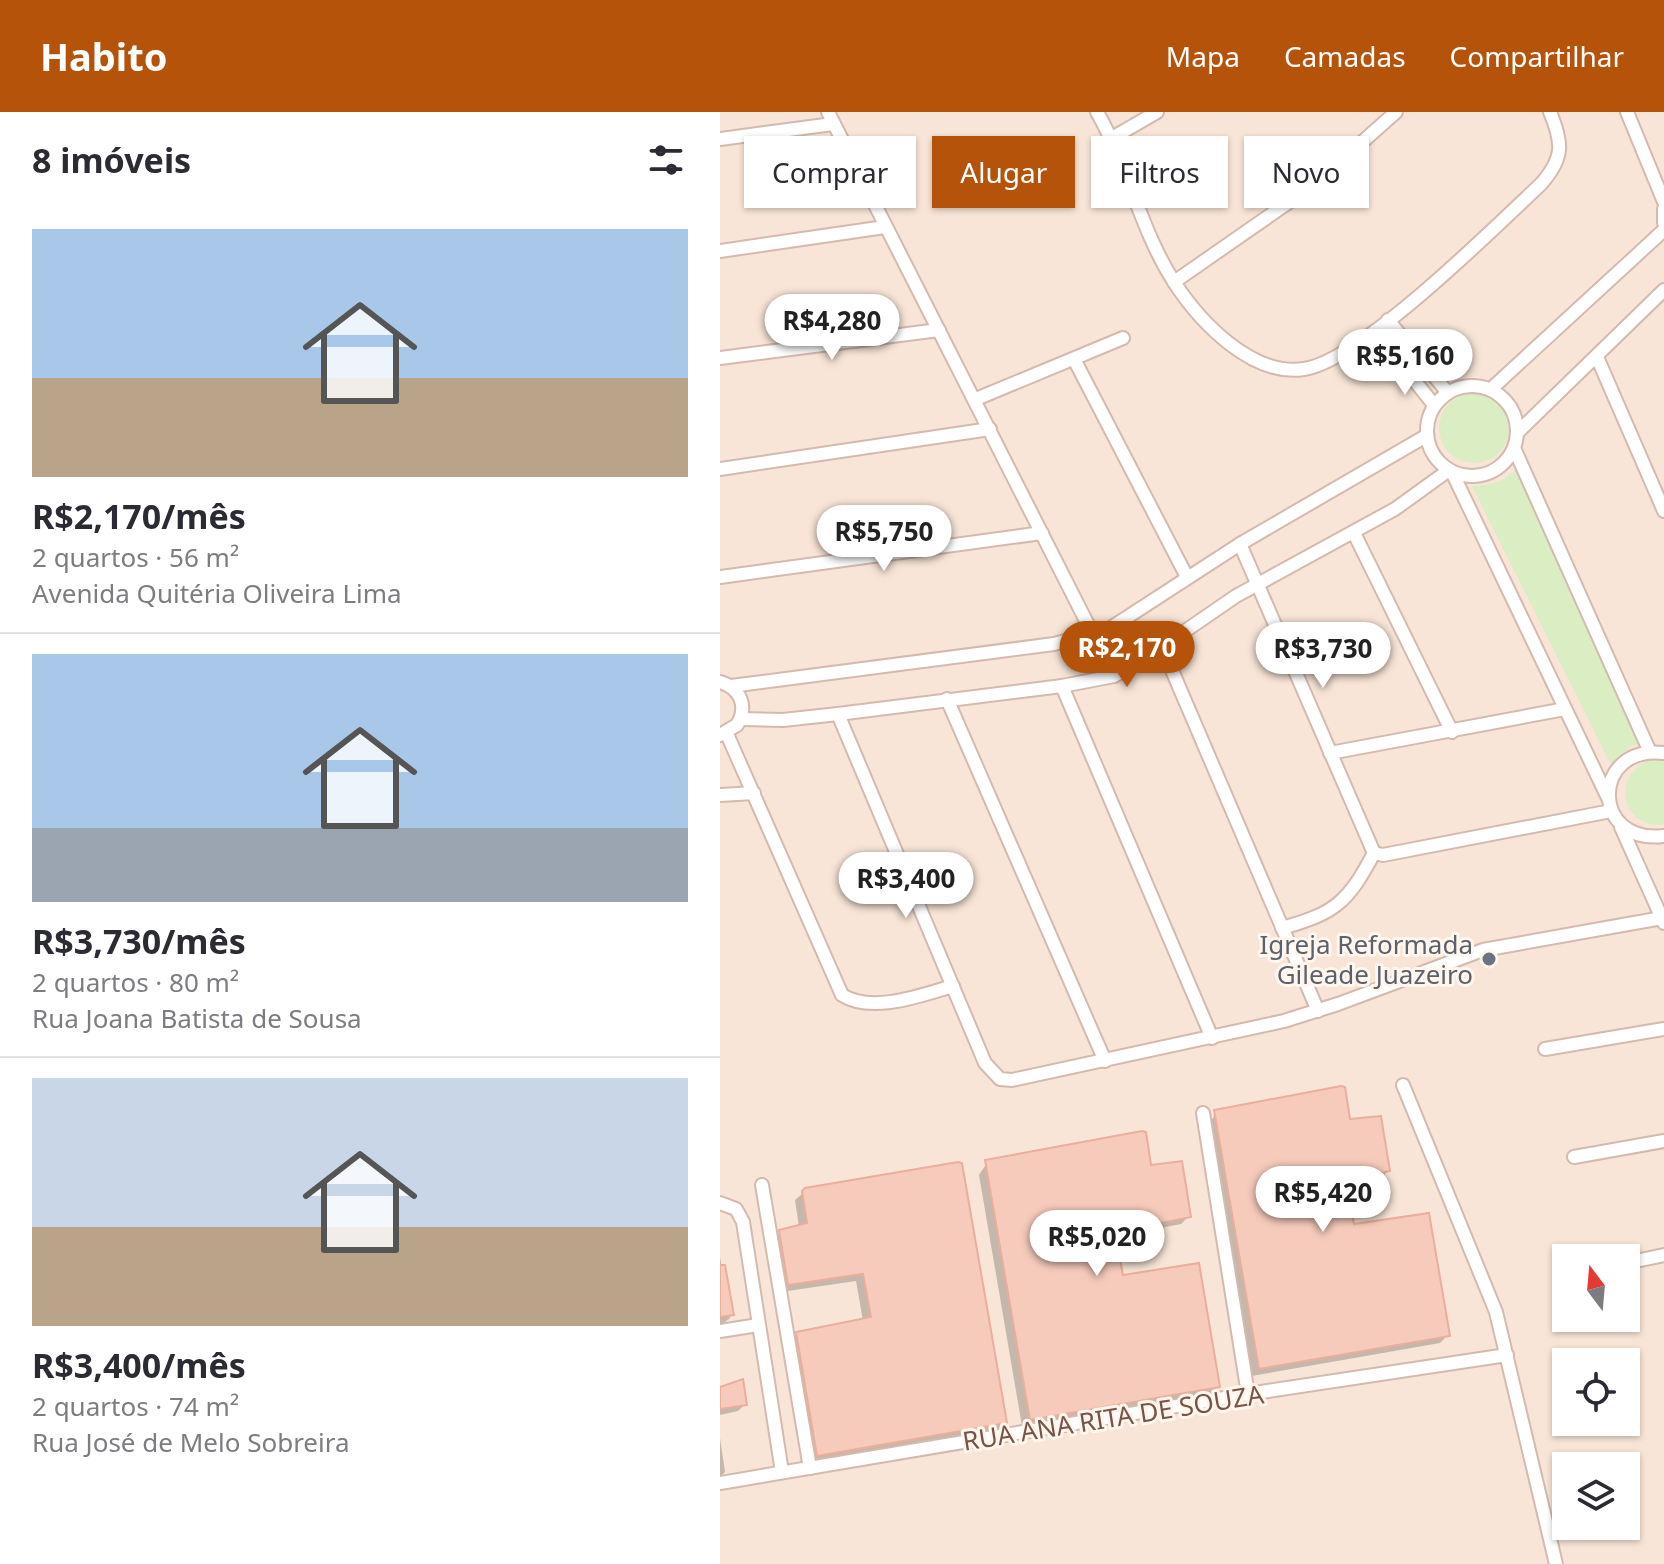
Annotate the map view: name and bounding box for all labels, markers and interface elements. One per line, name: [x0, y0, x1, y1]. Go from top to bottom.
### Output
text: Habito: [40, 30, 167, 82]
text: Mapa: [1166, 37, 1240, 75]
text: Camadas: [1284, 37, 1406, 75]
text: Compartilhar: [1450, 37, 1624, 75]
chip: Comprar: [744, 136, 916, 208]
chip: Alugar: [932, 136, 1075, 208]
chip: Filtros: [1091, 136, 1228, 208]
chip: Novo: [1244, 136, 1369, 208]
text: 8 imóveis: [32, 137, 191, 183]
icon: filters: [644, 138, 688, 182]
icon: home: [288, 281, 432, 425]
pin: R$4,280: [758, 294, 906, 362]
text: R$4,280: [783, 302, 881, 338]
pin: R$5,160: [1331, 329, 1479, 397]
text: R$5,160: [1356, 337, 1454, 373]
text: R$2,170/mês: [32, 493, 246, 539]
pin: R$5,750: [810, 505, 958, 573]
text: R$5,750: [835, 513, 933, 549]
text: 2 quartos · 56 m²: [32, 539, 239, 575]
text: Avenida Quitéria Oliveira Lima: [32, 575, 402, 611]
pin: R$2,170: [1053, 621, 1201, 689]
pin: R$3,730: [1249, 622, 1397, 690]
text: R$2,170: [1078, 629, 1176, 665]
text: R$3,730: [1274, 630, 1372, 666]
icon: home: [288, 706, 432, 850]
pin: R$3,400: [832, 852, 980, 920]
text: R$3,400: [857, 860, 955, 896]
text: R$3,730/mês: [32, 918, 246, 964]
place label: Igreja Reformada Gileade Juazeiro: [1260, 926, 1473, 992]
marker: Igreja Reformada Gileade Juazeiro: [1480, 950, 1498, 968]
text: 2 quartos · 80 m²: [32, 964, 239, 1000]
text: Rua Joana Batista de Sousa: [32, 1000, 362, 1036]
icon: home: [288, 1130, 432, 1274]
pin: R$5,420: [1249, 1166, 1397, 1234]
text: R$5,420: [1274, 1174, 1372, 1210]
pin: R$5,020: [1023, 1210, 1171, 1278]
text: R$5,020: [1048, 1218, 1146, 1254]
north arrow: [1552, 1244, 1640, 1332]
map controls: [1552, 1244, 1640, 1540]
text: R$3,400/mês: [32, 1342, 246, 1388]
button: locate: [1552, 1348, 1640, 1436]
street label: RUA ANA RITA DE SOUZA: [960, 1375, 1266, 1459]
text: 2 quartos · 74 m²: [32, 1388, 239, 1424]
text: Rua José de Melo Sobreira: [32, 1424, 350, 1460]
button: layers: [1552, 1452, 1640, 1540]

